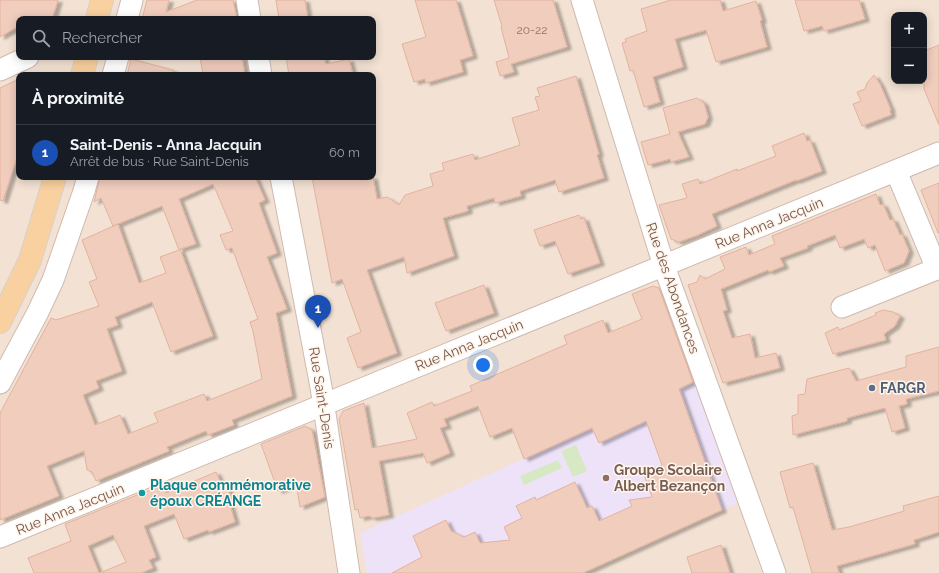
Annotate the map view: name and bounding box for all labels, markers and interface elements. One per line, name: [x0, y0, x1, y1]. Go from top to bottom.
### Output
map controls: [891, 12, 927, 84]
button: +: [891, 12, 927, 48]
search box: [16, 16, 376, 60]
house number: 20-22: [516, 23, 548, 37]
icon: search: [30, 27, 52, 49]
text: Rechercher: [62, 29, 142, 47]
button: −: [891, 48, 927, 84]
text: À proximité: [32, 88, 124, 108]
text: Saint-Denis - Anna Jacquin: [70, 136, 262, 154]
text: 1: [42, 145, 48, 160]
text: 60 m: [329, 145, 360, 160]
text: Arrêt de bus · Rue Saint-Denis: [70, 154, 249, 169]
street label: Rue Anna Jacquin: [713, 194, 825, 252]
street label: Rue des Abondances: [643, 220, 703, 356]
pin: 1: [305, 295, 331, 328]
street label: Rue Anna Jacquin: [413, 316, 525, 374]
street label: Rue Saint-Denis: [306, 346, 338, 450]
your location: [473, 355, 493, 375]
place label: FARGR: [880, 380, 926, 396]
marker: FARGR: [867, 383, 877, 393]
place label: Groupe Scolaire Albert Bezançon: [614, 462, 725, 494]
marker: Groupe Scolaire Albert Bezançon: [601, 473, 611, 483]
place label: Plaque commémorative époux CRÉANGE: [150, 477, 311, 509]
street label: Rue Anna Jacquin: [14, 480, 126, 538]
marker: Plaque commémorative époux CRÉANGE: [137, 488, 147, 498]

